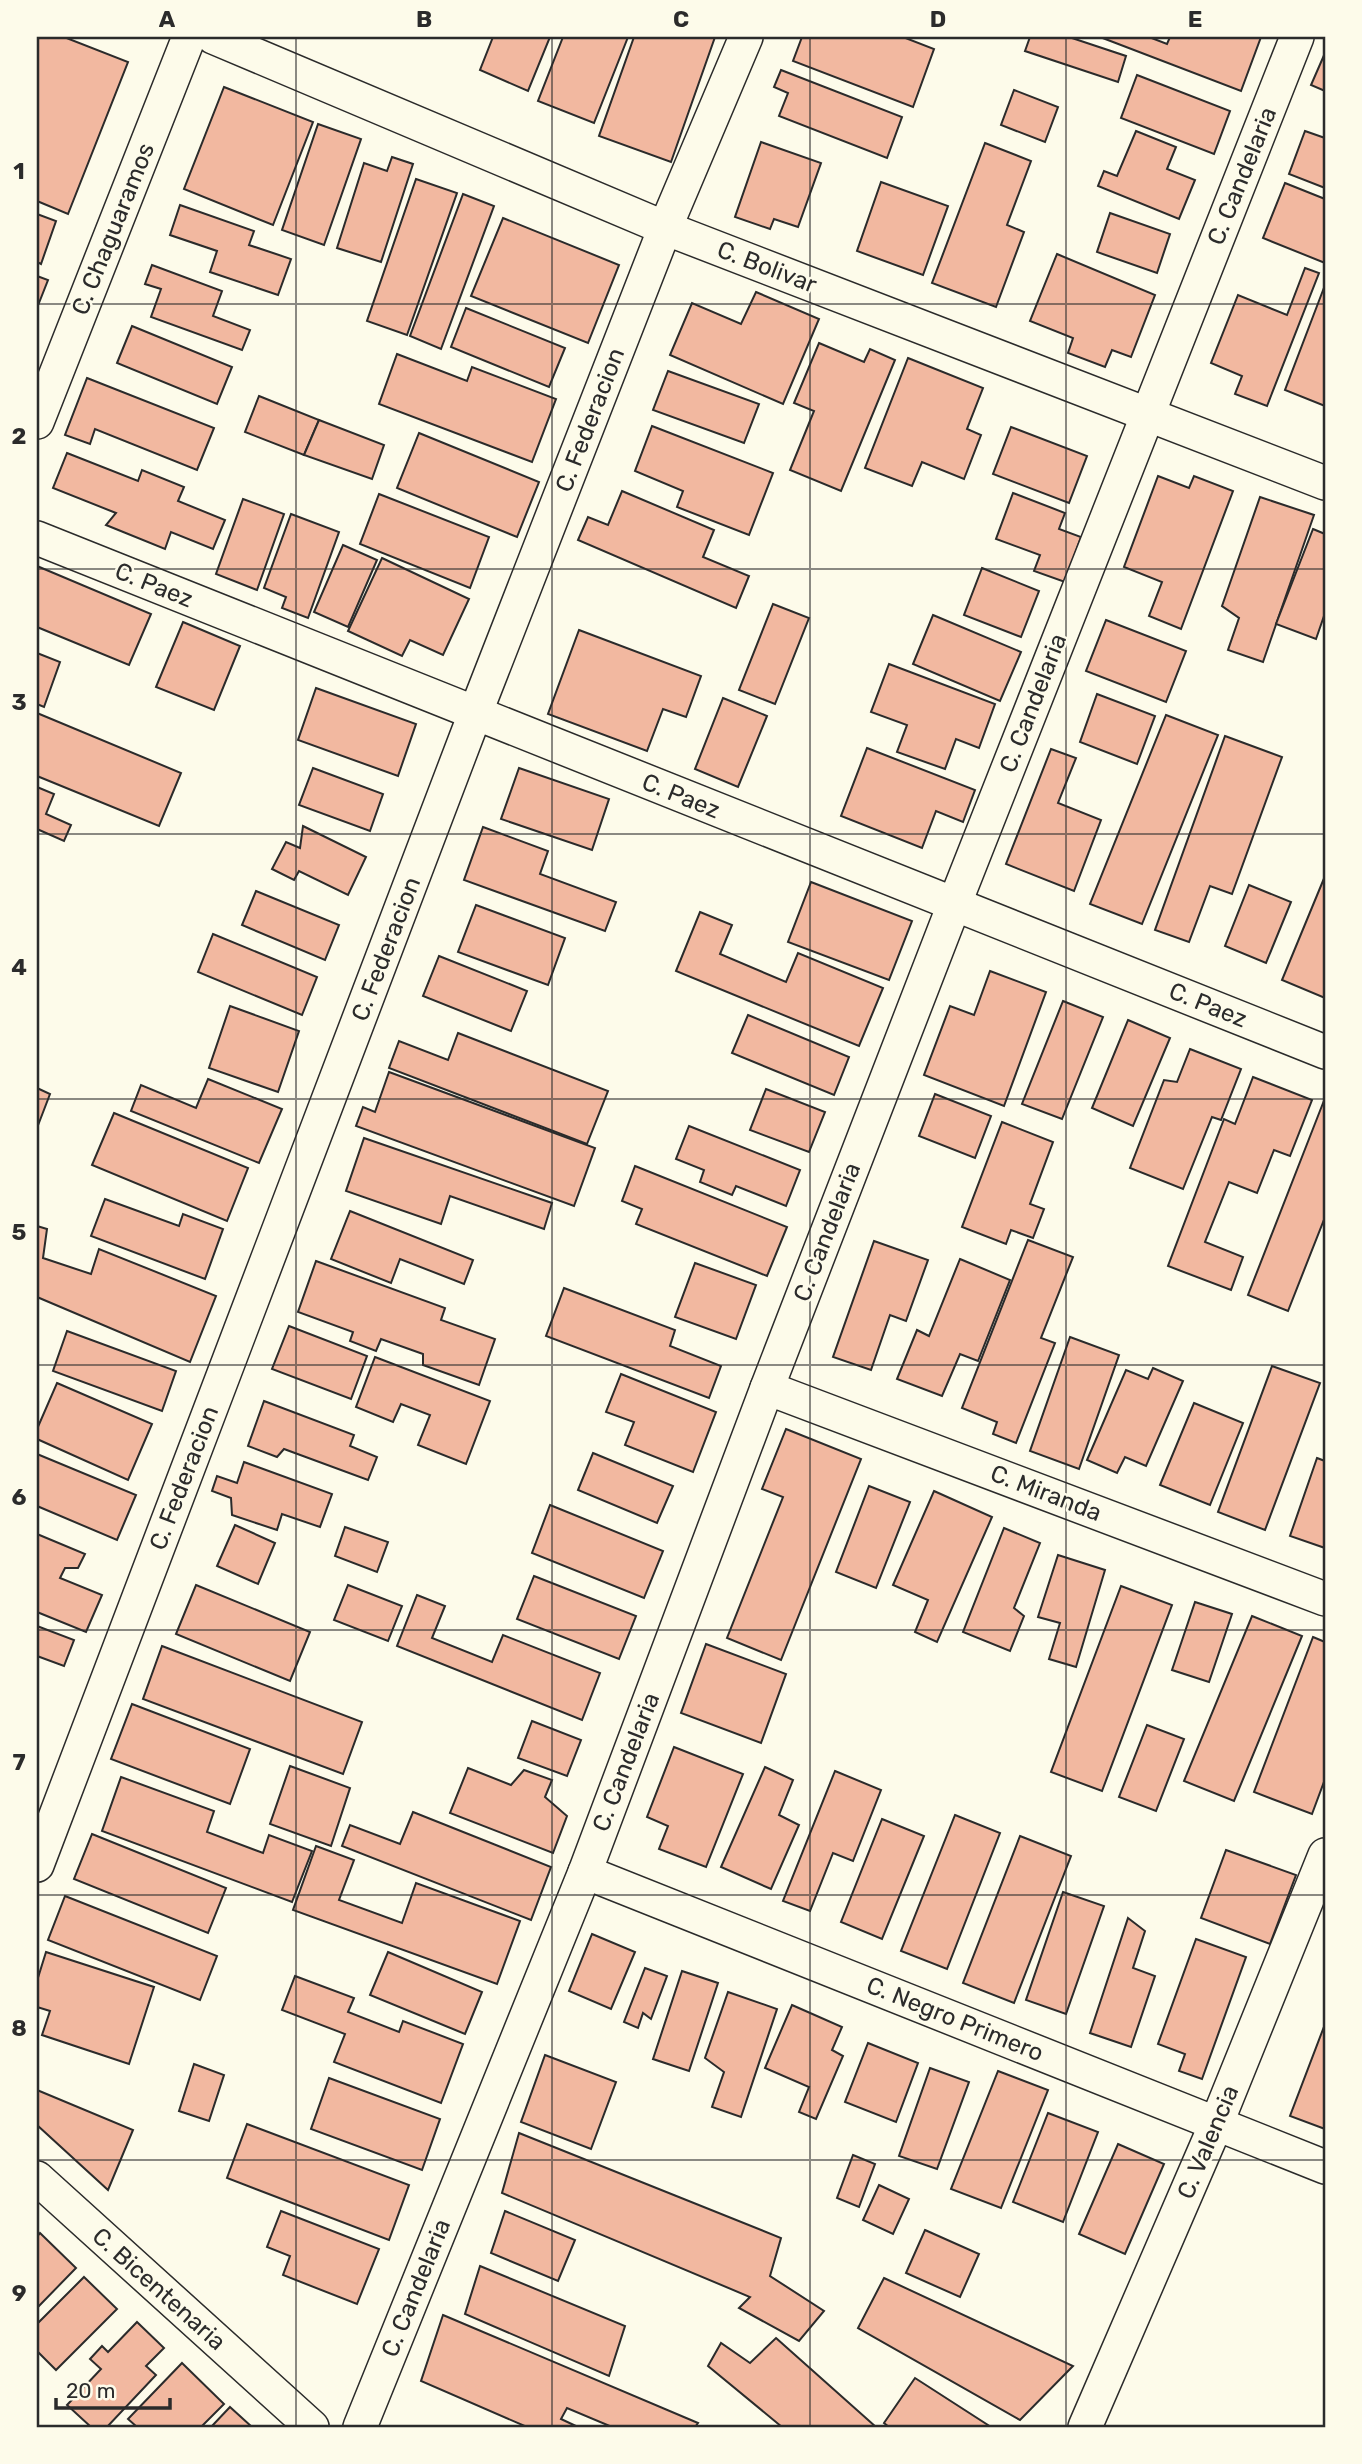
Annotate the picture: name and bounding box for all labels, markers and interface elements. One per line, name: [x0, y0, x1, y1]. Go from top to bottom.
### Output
text: A: [159, 5, 176, 33]
text: B: [416, 5, 432, 33]
text: C: [673, 5, 689, 33]
text: D: [930, 5, 946, 33]
text: E: [1188, 5, 1202, 33]
street label: C. Candelaria: [1202, 103, 1282, 249]
street label: C. Chaguaramos: [66, 139, 160, 319]
text: 1: [13, 157, 25, 185]
street label: C. Bolivar: [713, 235, 821, 299]
street label: C. Federacion: [550, 344, 630, 496]
text: 2: [12, 422, 26, 450]
street label: C. Paez: [111, 557, 197, 613]
street label: C. Candelaria: [994, 630, 1072, 776]
text: 3: [11, 688, 27, 716]
street label: C. Paez: [638, 768, 724, 824]
street label: C. Federacion: [346, 873, 426, 1025]
text: 4: [11, 953, 27, 981]
street label: C. Paez: [1165, 977, 1251, 1033]
street label: C. Candelaria: [788, 1159, 866, 1305]
text: 5: [12, 1218, 27, 1246]
street label: C. Federacion: [144, 1402, 224, 1554]
street label: C. Miranda: [986, 1459, 1106, 1527]
text: 6: [12, 1483, 27, 1511]
street label: C. Candelaria: [587, 1689, 665, 1835]
text: 7: [12, 1748, 26, 1776]
street label: C. Negro Primero: [862, 1971, 1048, 2067]
text: 8: [11, 2014, 27, 2042]
street label: C. Valencia: [1172, 2081, 1244, 2203]
street label: C. Candelaria: [376, 2215, 456, 2361]
street label: C. Bicentenaria: [87, 2222, 231, 2356]
text: 9: [12, 2279, 26, 2307]
scale bar: [56, 2366, 170, 2410]
text: 20 m: [66, 2378, 115, 2403]

